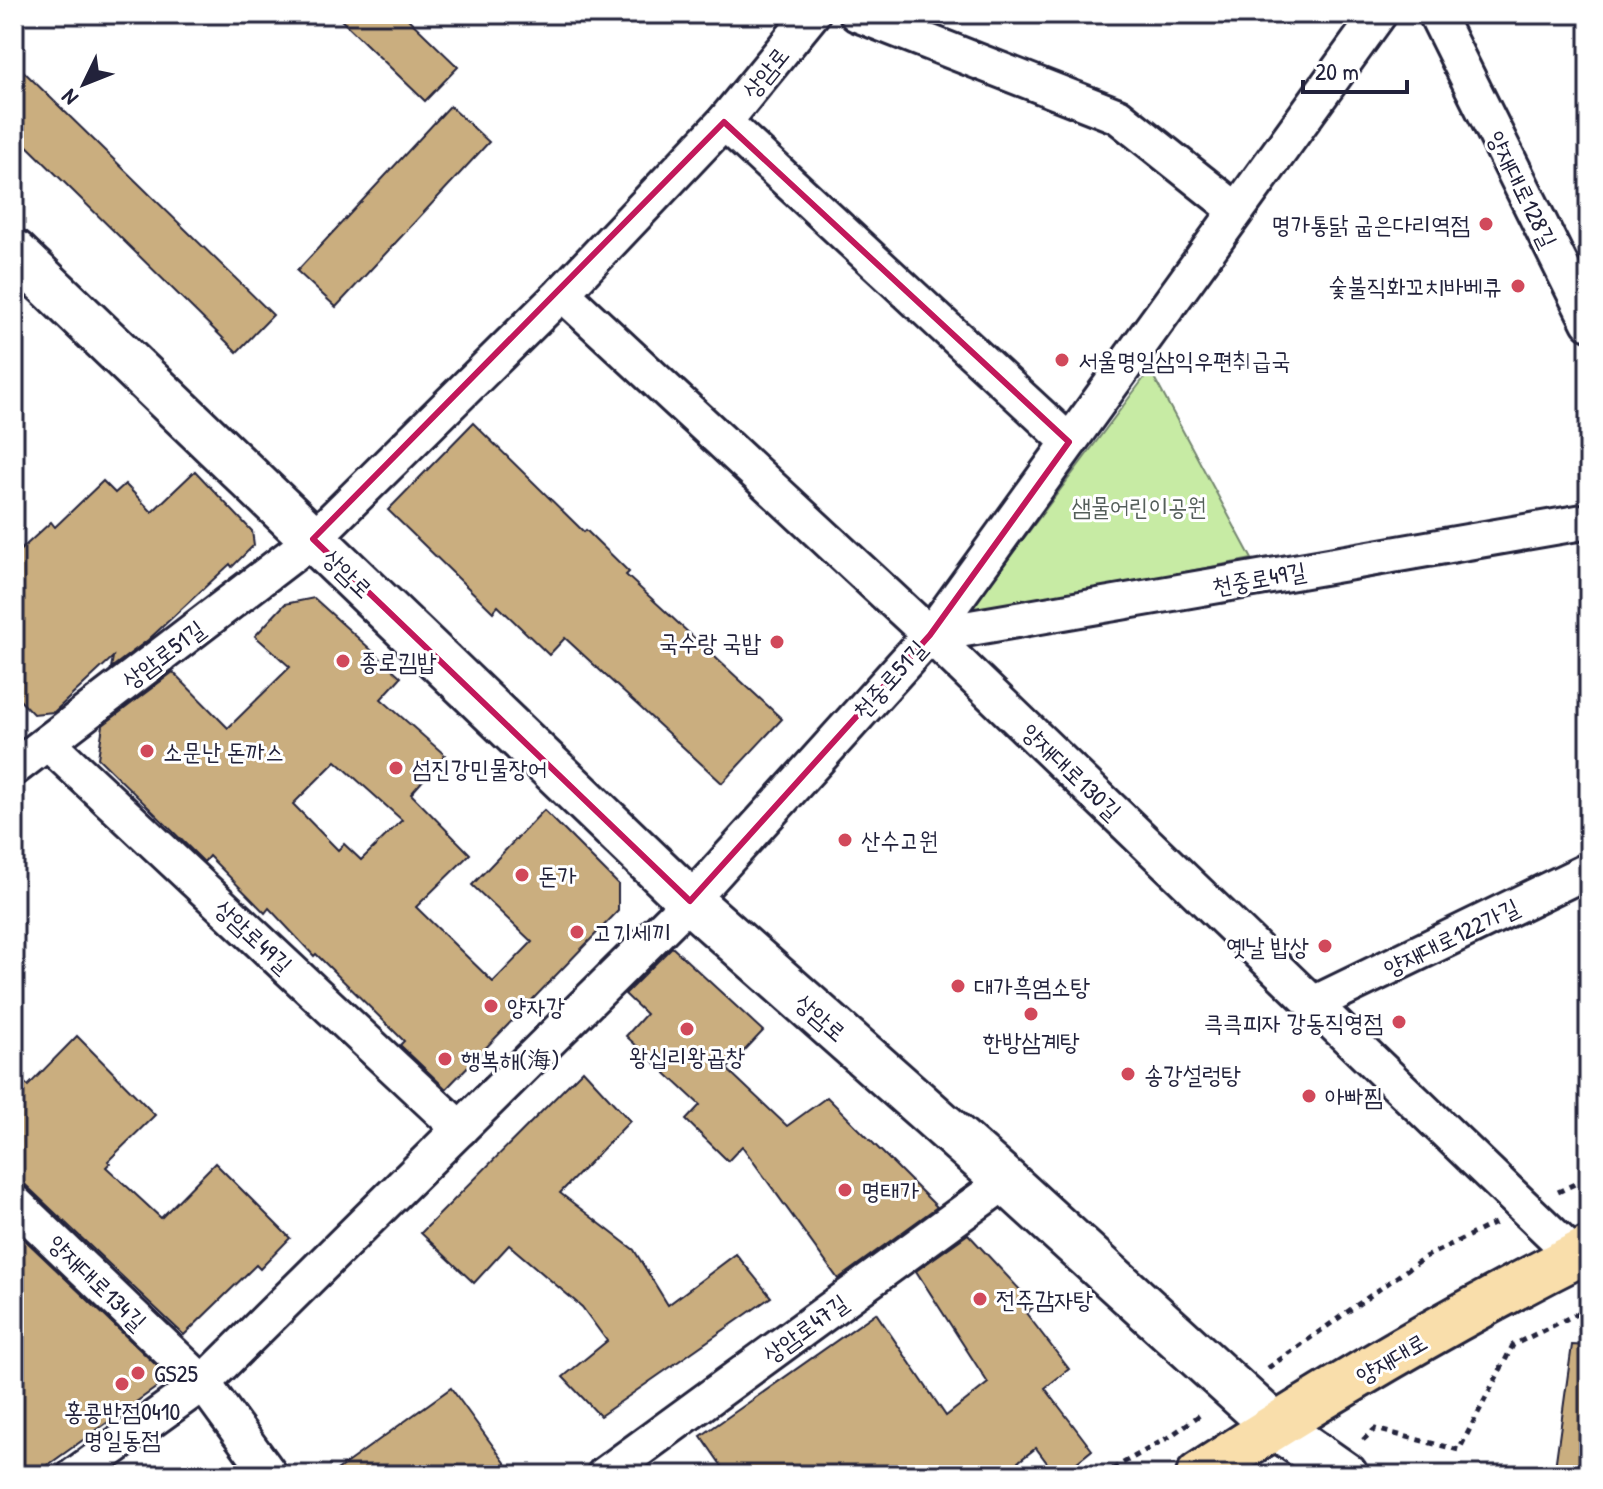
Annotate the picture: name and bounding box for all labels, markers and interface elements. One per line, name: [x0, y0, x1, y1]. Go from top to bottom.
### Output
street label: 상암로: [734, 39, 796, 105]
north arrow: [44, 44, 124, 124]
scale bar: [1303, 44, 1407, 94]
text: 20 m: [1315, 55, 1359, 87]
text: N: [54, 83, 84, 112]
street label: 양재대로128길: [1481, 125, 1565, 253]
place label: 명가통닭 굽은다리역점: [1271, 208, 1470, 240]
marker: 명가통닭 굽은다리역점: [1477, 215, 1495, 233]
place label: 숯불직화꼬치바베큐: [1328, 270, 1502, 302]
marker: 숯불직화꼬치바베큐: [1509, 277, 1527, 295]
place label: 서울명일삼익우편취급국: [1078, 344, 1290, 376]
marker: 서울명일삼익우편취급국: [1053, 351, 1071, 369]
park label: 샘물어린이공원: [1071, 490, 1207, 522]
street label: 상암로: [316, 541, 380, 605]
street label: 천중로49길: [1209, 554, 1309, 602]
street label: 상암로51길: [115, 612, 211, 696]
place label: 국수랑 국밥: [659, 626, 762, 658]
marker: 국수랑 국밥: [768, 633, 786, 651]
street label: 천중로51길: [845, 633, 933, 725]
place label: 종로김밥: [359, 645, 437, 677]
marker: 종로김밥: [334, 652, 352, 670]
street label: 양재대로130길: [1015, 715, 1129, 827]
place label: 소문난 돈까스: [163, 735, 284, 767]
marker: 소문난 돈까스: [138, 742, 156, 760]
place label: 섬진강민물장어: [412, 752, 547, 784]
marker: 섬진강민물장어: [387, 759, 405, 777]
place label: 산수고원: [861, 824, 938, 856]
marker: 산수고원: [836, 831, 854, 849]
place label: 돈가: [538, 859, 577, 891]
marker: 돈가: [513, 866, 531, 884]
street label: 양재대로122가길: [1378, 890, 1524, 984]
street label: 상암로49길: [208, 892, 300, 980]
place label: 고기세끼: [593, 916, 670, 948]
marker: 고기세끼: [568, 923, 586, 941]
place label: 옛날 밥상: [1226, 930, 1309, 962]
marker: 옛날 밥상: [1316, 937, 1334, 955]
place label: 대가흑염소탕: [974, 970, 1091, 1002]
marker: 대가흑염소탕: [949, 977, 967, 995]
street label: 상암로: [789, 986, 853, 1048]
place label: 양자강: [507, 990, 565, 1022]
marker: 양자강: [482, 997, 500, 1015]
marker: 한방삼계탕: [1022, 1005, 1040, 1023]
place label: 큭큭피자 강동직영점: [1204, 1006, 1383, 1038]
marker: 큭큭피자 강동직영점: [1390, 1013, 1408, 1031]
marker: 왕십리왕곱창: [678, 1020, 696, 1038]
place label: 한방삼계탕: [983, 1025, 1080, 1057]
place label: 왕십리왕곱창: [629, 1040, 745, 1072]
place label: 행복해(海): [461, 1043, 560, 1075]
marker: 행복해(海): [436, 1050, 454, 1068]
place label: 송강설렁탕: [1144, 1058, 1241, 1090]
marker: 송강설렁탕: [1119, 1065, 1137, 1083]
place label: 아빠찜: [1325, 1080, 1383, 1112]
marker: 아빠찜: [1300, 1087, 1318, 1105]
place label: 명태가: [861, 1174, 919, 1206]
marker: 명태가: [836, 1181, 854, 1199]
street label: 양재대로134길: [42, 1227, 154, 1337]
place label: 전주감자탕: [996, 1283, 1093, 1315]
street label: 상암로47길: [756, 1286, 854, 1370]
marker: 전주감자탕: [971, 1290, 989, 1308]
street label: 양재대로: [1350, 1325, 1432, 1391]
place label: GS25: [154, 1357, 198, 1389]
marker: GS25: [129, 1364, 147, 1382]
marker: 홍콩반점0410 명일동점: [113, 1375, 131, 1393]
place label: 홍콩반점0410 명일동점: [64, 1395, 180, 1455]

